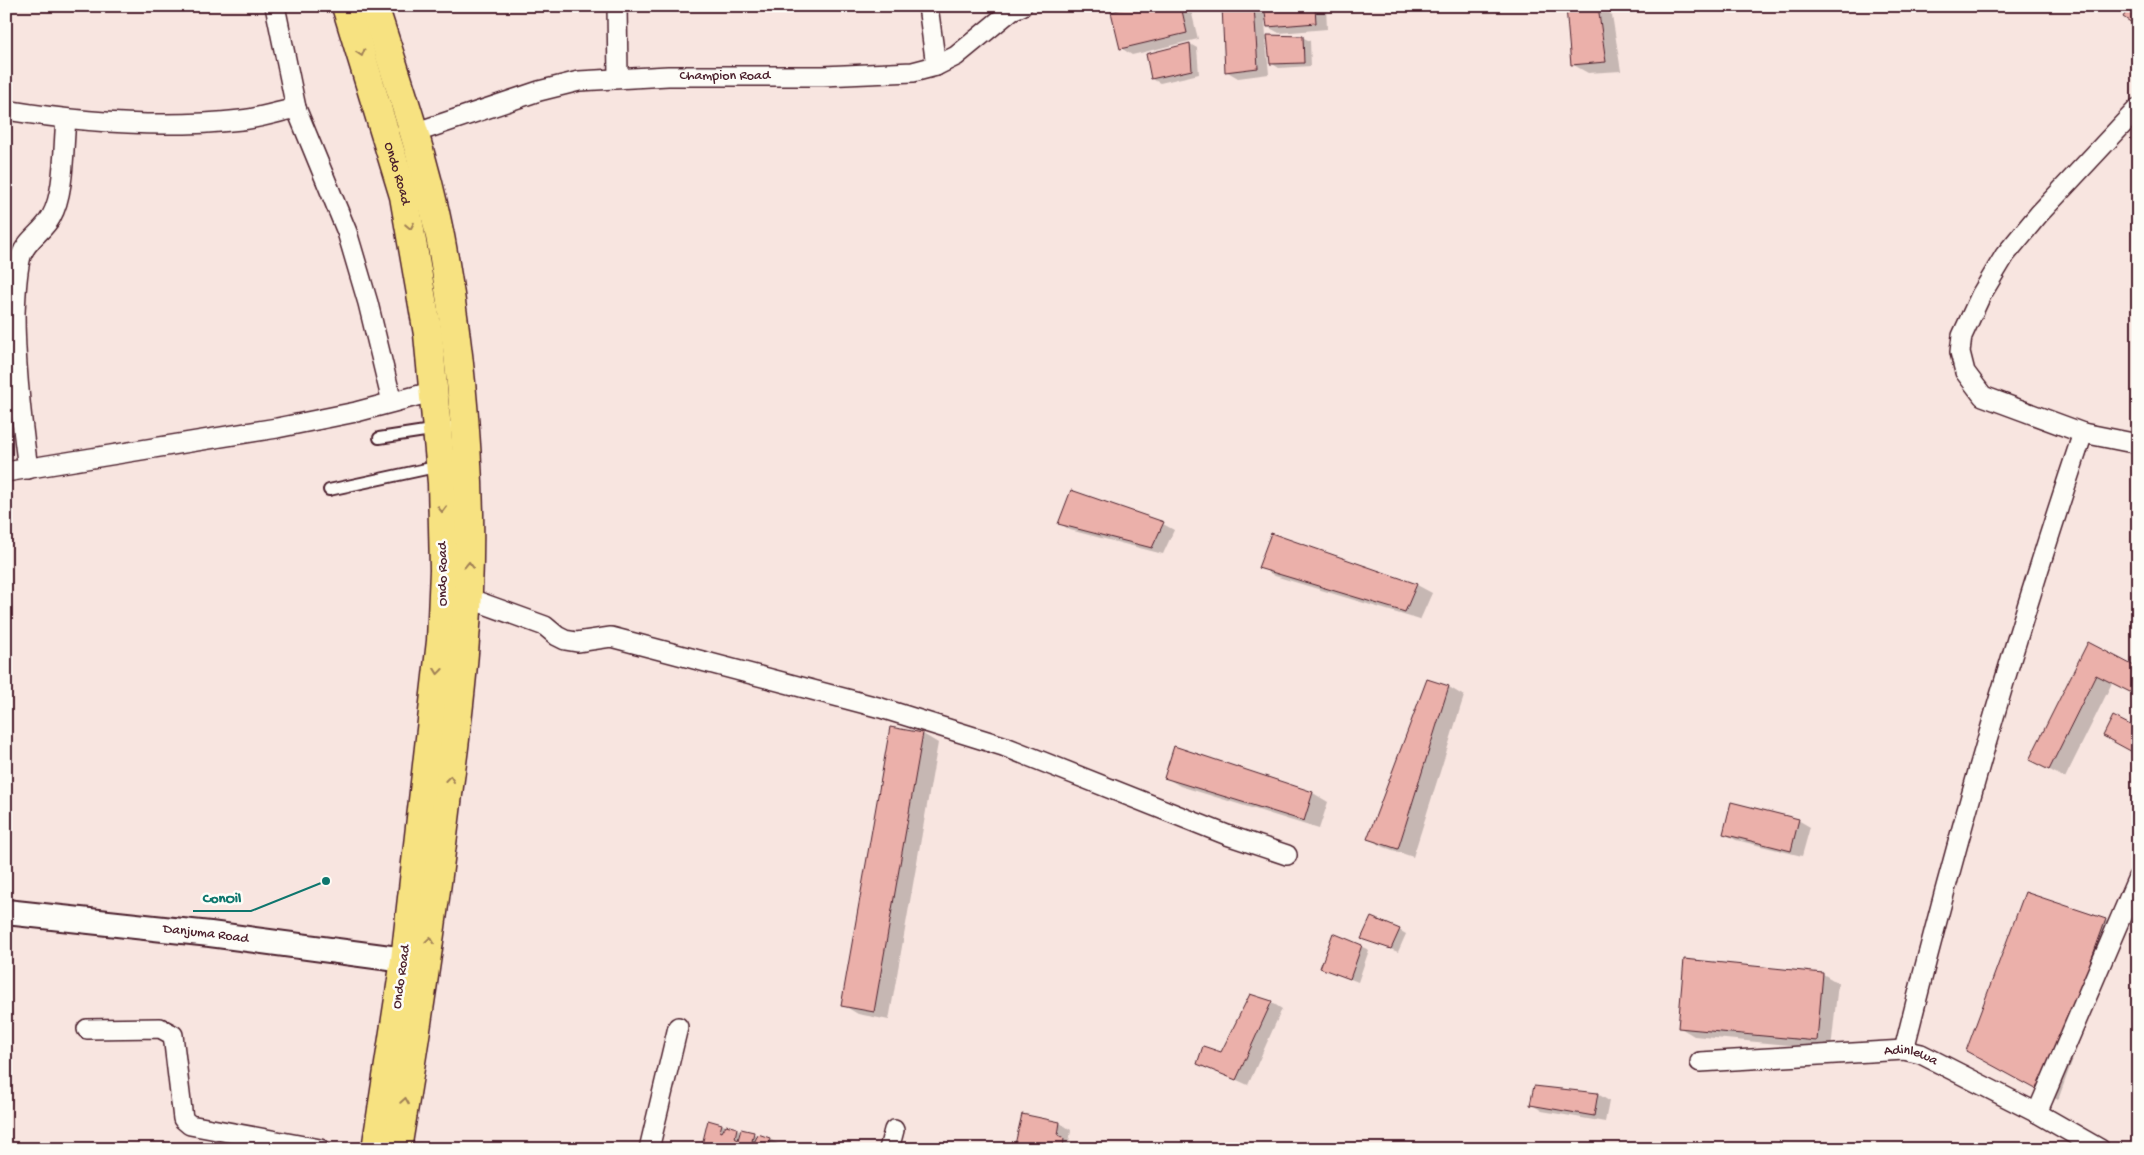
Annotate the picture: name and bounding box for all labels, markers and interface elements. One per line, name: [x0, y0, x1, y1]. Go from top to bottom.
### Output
one-way arrow: [355, 48, 365, 56]
street label: Champion Road: [679, 68, 772, 85]
street label: Ondo Road: [380, 140, 414, 208]
one-way arrow: [404, 221, 415, 230]
one-way arrow: [437, 505, 448, 513]
street label: Ondo Road: [435, 540, 452, 606]
one-way arrow: [463, 560, 474, 568]
one-way arrow: [433, 667, 444, 675]
one-way arrow: [444, 774, 455, 782]
callout: ConOil: [193, 881, 251, 911]
text: ConOil: [202, 890, 242, 908]
street label: Danjuma Road: [161, 920, 251, 948]
one-way arrow: [424, 936, 434, 944]
street label: Ondo Road: [389, 942, 415, 1010]
street label: Adinlewa: [1884, 1042, 1942, 1070]
one-way arrow: [399, 1096, 410, 1104]

